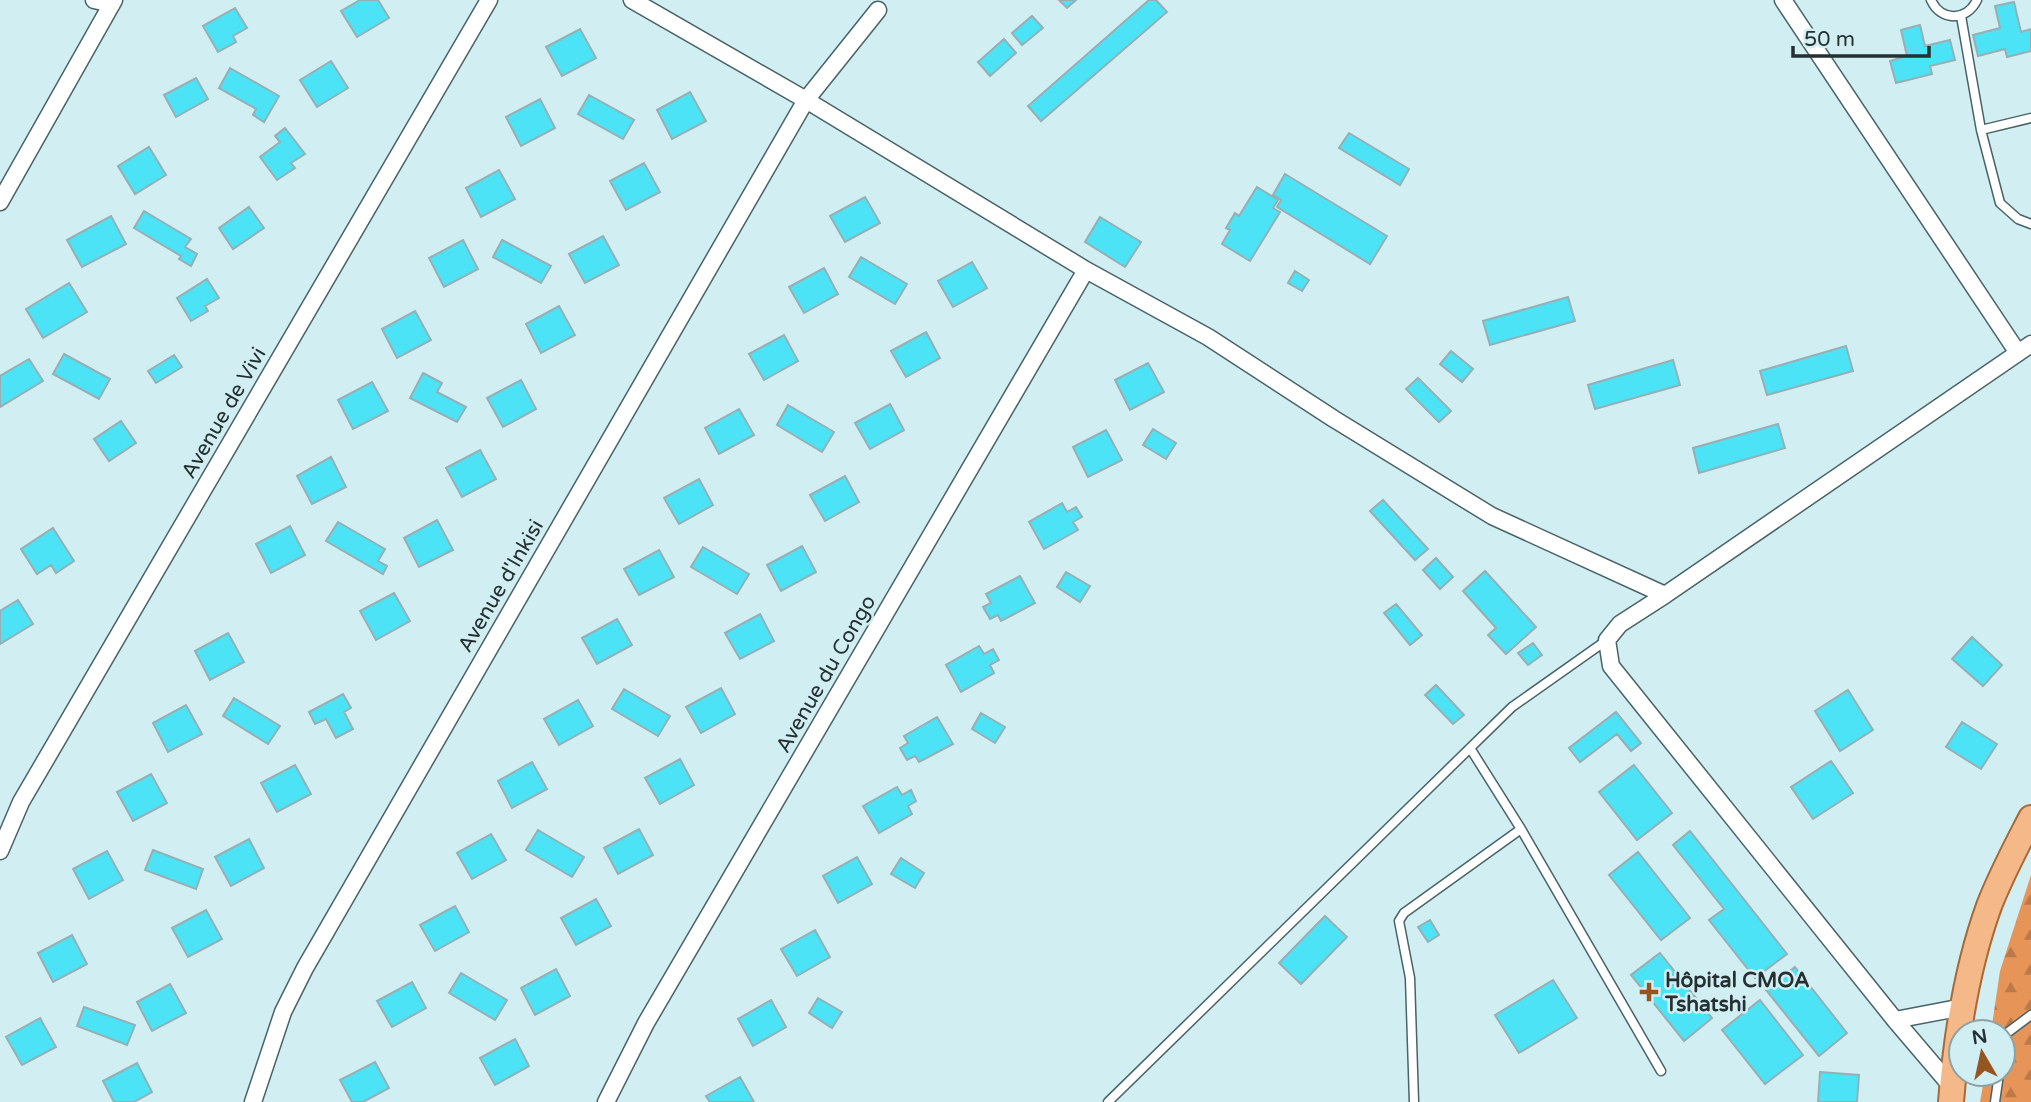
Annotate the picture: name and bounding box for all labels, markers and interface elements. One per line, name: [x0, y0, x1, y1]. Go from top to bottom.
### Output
scale bar: [1793, 14, 1930, 58]
text: 50 m: [1804, 27, 1855, 52]
street label: Avenue de Vivi: [176, 343, 272, 483]
street label: Avenue d'Inkisi: [453, 515, 549, 657]
street label: Avenue du Congo: [771, 591, 881, 757]
place label: Hôpital CMOA Tshatshi: [1664, 968, 1810, 1017]
marker: Hôpital CMOA Tshatshi: [1639, 982, 1659, 1002]
north arrow: [1947, 1018, 2017, 1088]
text: N: [1970, 1025, 1989, 1049]

